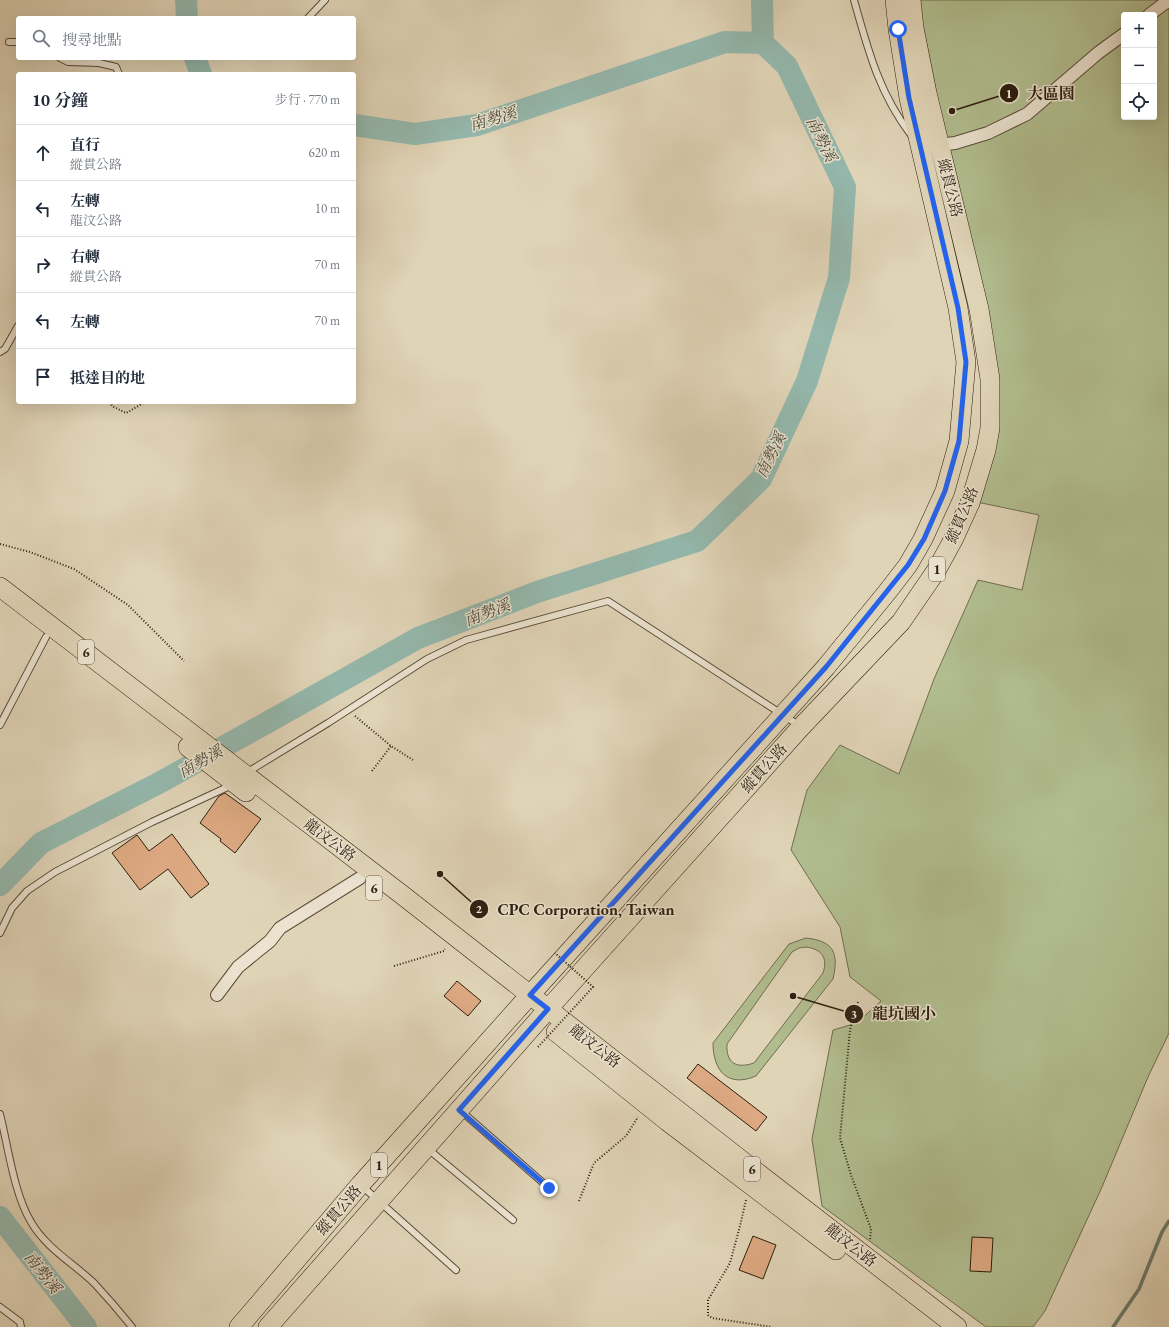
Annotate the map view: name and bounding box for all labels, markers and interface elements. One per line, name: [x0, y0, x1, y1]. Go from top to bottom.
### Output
map controls: [1121, 12, 1157, 120]
button: +: [1121, 12, 1157, 48]
search box: [16, 16, 356, 60]
route start: [889, 20, 907, 38]
icon: search: [30, 27, 52, 49]
text: 搜尋地點: [62, 30, 122, 49]
button: −: [1121, 48, 1157, 84]
callout: 大區園: [999, 79, 1083, 107]
text: 大區園: [1027, 83, 1075, 104]
button: locate: [1121, 84, 1157, 120]
text: 1: [1006, 86, 1012, 102]
text: 10 分鐘: [32, 89, 88, 111]
text: 步行 · 770 m: [275, 91, 340, 108]
water label: 南勢溪: [467, 101, 521, 135]
water label: 南勢溪: [802, 113, 842, 167]
text: 直行: [70, 135, 100, 154]
icon: ahead: [32, 142, 54, 164]
text: 620 m: [309, 144, 340, 161]
text: 縱貫公路: [70, 156, 122, 173]
street label: 縱貫公路: [934, 156, 967, 219]
text: 左轉: [70, 191, 100, 210]
icon: left: [32, 198, 54, 220]
text: 10 m: [315, 200, 340, 217]
text: 龍汶公路: [70, 212, 122, 229]
text: 右轉: [70, 247, 100, 266]
icon: right: [32, 254, 54, 276]
text: 70 m: [315, 256, 340, 273]
text: 縱貫公路: [70, 268, 122, 285]
icon: left: [32, 310, 54, 332]
text: 左轉: [70, 312, 100, 331]
text: 70 m: [315, 312, 340, 329]
icon: arrive: [32, 366, 54, 388]
text: 抵達目的地: [70, 368, 145, 387]
water label: 南勢溪: [750, 427, 792, 481]
street label: 縱貫公路: [941, 483, 982, 546]
road number: 1: [929, 557, 945, 581]
water label: 南勢溪: [461, 593, 515, 631]
road number: 6: [78, 640, 94, 664]
street label: 縱貫公路: [736, 739, 791, 796]
water label: 南勢溪: [174, 740, 228, 782]
street label: 龍汶公路: [301, 814, 360, 865]
road number: 6: [366, 876, 382, 900]
callout: CPC Corporation, Taiwan: [469, 895, 682, 923]
text: CPC Corporation, Taiwan: [497, 899, 675, 920]
text: 2: [476, 901, 483, 917]
callout: 龍坑國小: [844, 1000, 944, 1028]
text: 龍坑國小: [872, 1003, 936, 1024]
text: 3: [851, 1006, 857, 1022]
street label: 龍汶公路: [566, 1020, 625, 1072]
road number: 1: [371, 1153, 387, 1177]
road number: 6: [744, 1157, 760, 1181]
route end: [540, 1179, 558, 1197]
street label: 縱貫公路: [312, 1181, 365, 1239]
street label: 龍汶公路: [822, 1219, 881, 1271]
water label: 南勢溪: [20, 1247, 67, 1299]

